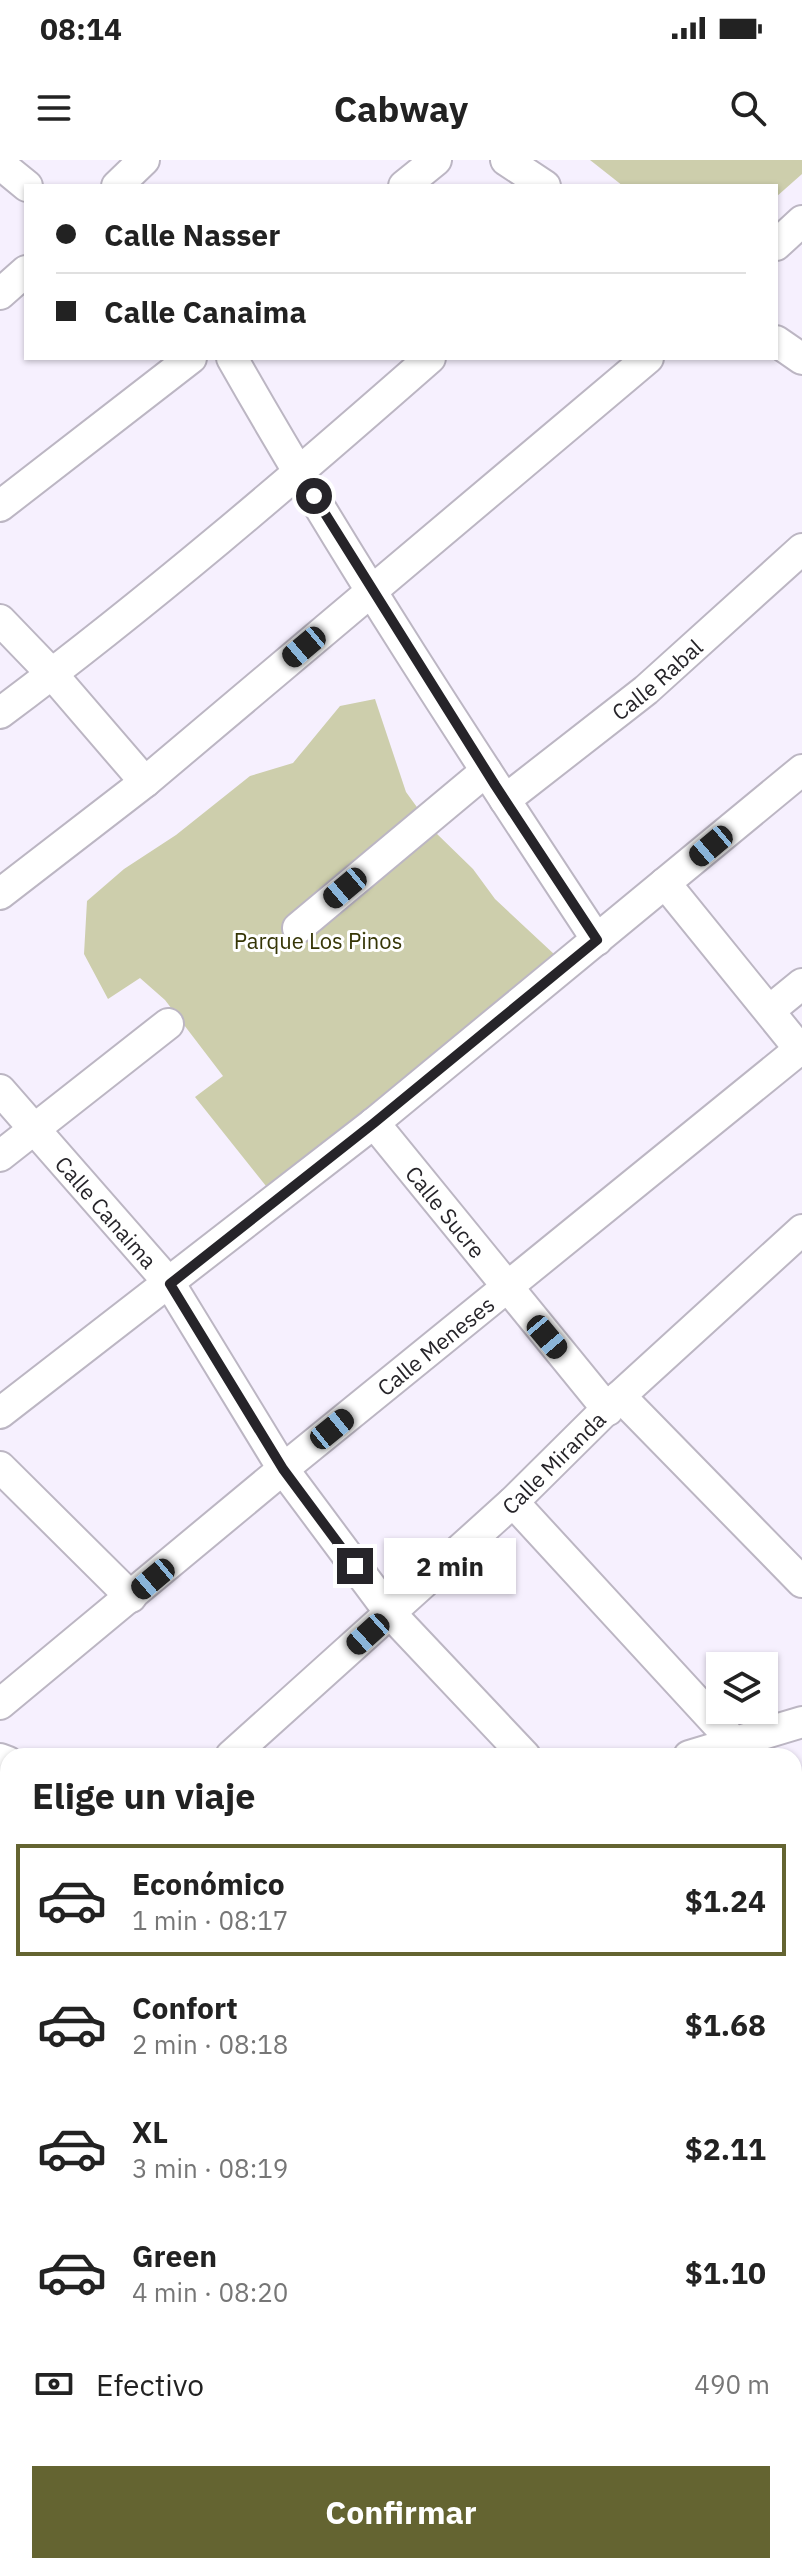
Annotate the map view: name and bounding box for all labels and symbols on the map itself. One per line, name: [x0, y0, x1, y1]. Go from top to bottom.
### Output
route start: [296, 478, 332, 514]
car: [278, 622, 330, 672]
street label: Calle Rabal: [605, 632, 708, 726]
car: [685, 821, 737, 871]
car: [319, 863, 371, 913]
park label: Parque Los Pinos: [234, 926, 402, 955]
street label: Calle Canaima: [49, 1149, 164, 1275]
street label: Calle Sucre: [400, 1159, 492, 1264]
street label: Calle Meneses: [371, 1289, 500, 1402]
car: [522, 1311, 572, 1363]
street label: Calle Miranda: [495, 1404, 611, 1520]
car: [306, 1405, 358, 1453]
callout: 2 min: [383, 1538, 515, 1594]
route end: [337, 1548, 373, 1584]
car: [127, 1554, 179, 1604]
car: [342, 1609, 394, 1659]

